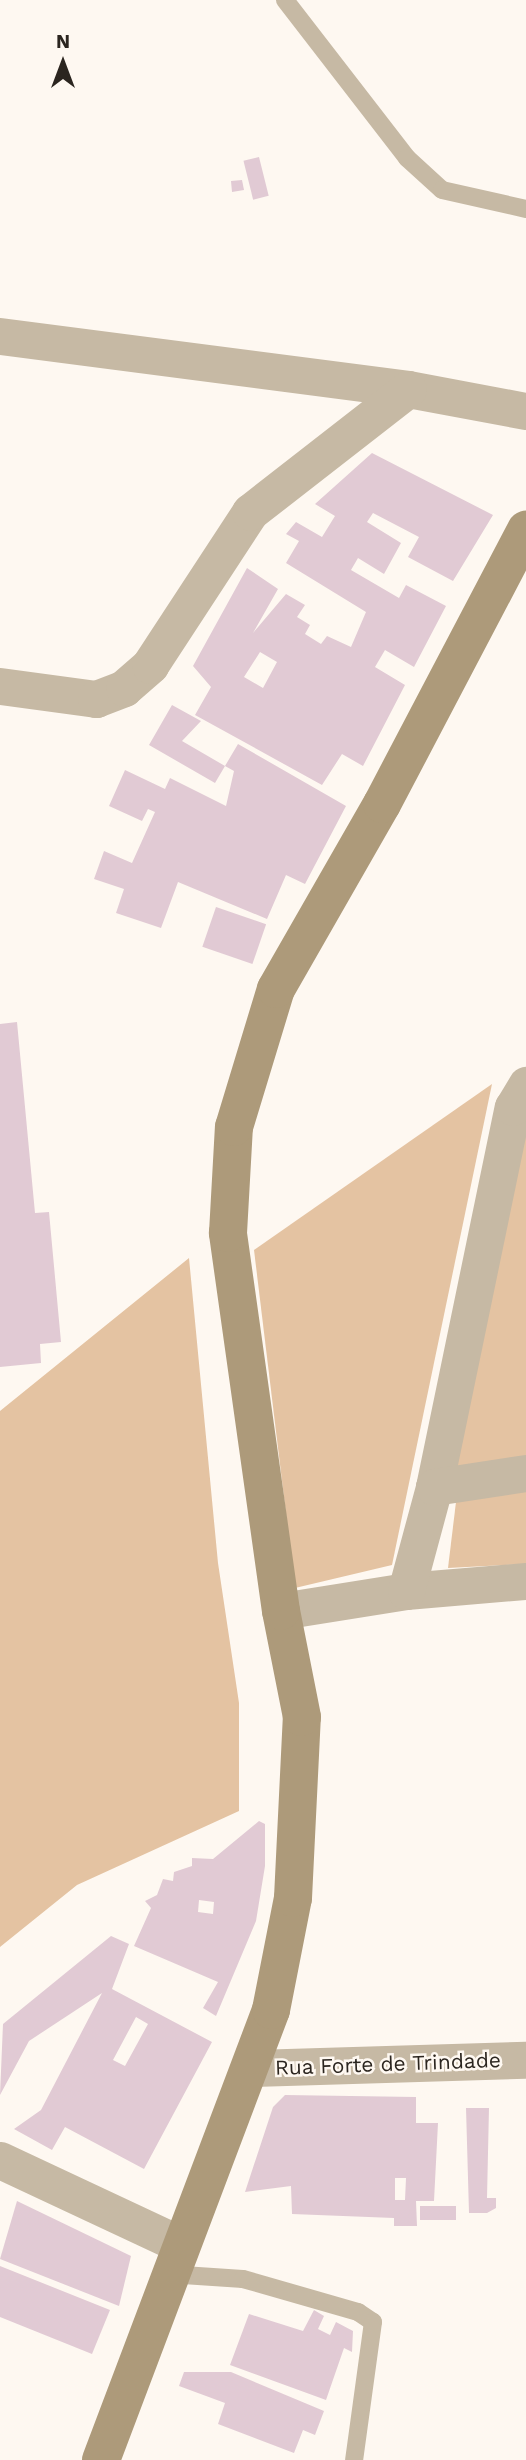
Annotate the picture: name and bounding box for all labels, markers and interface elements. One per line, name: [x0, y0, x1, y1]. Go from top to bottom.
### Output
north arrow: [28, 28, 98, 98]
text: N: [56, 30, 70, 53]
street label: Rua Forte de Trindade: [274, 2047, 502, 2081]

